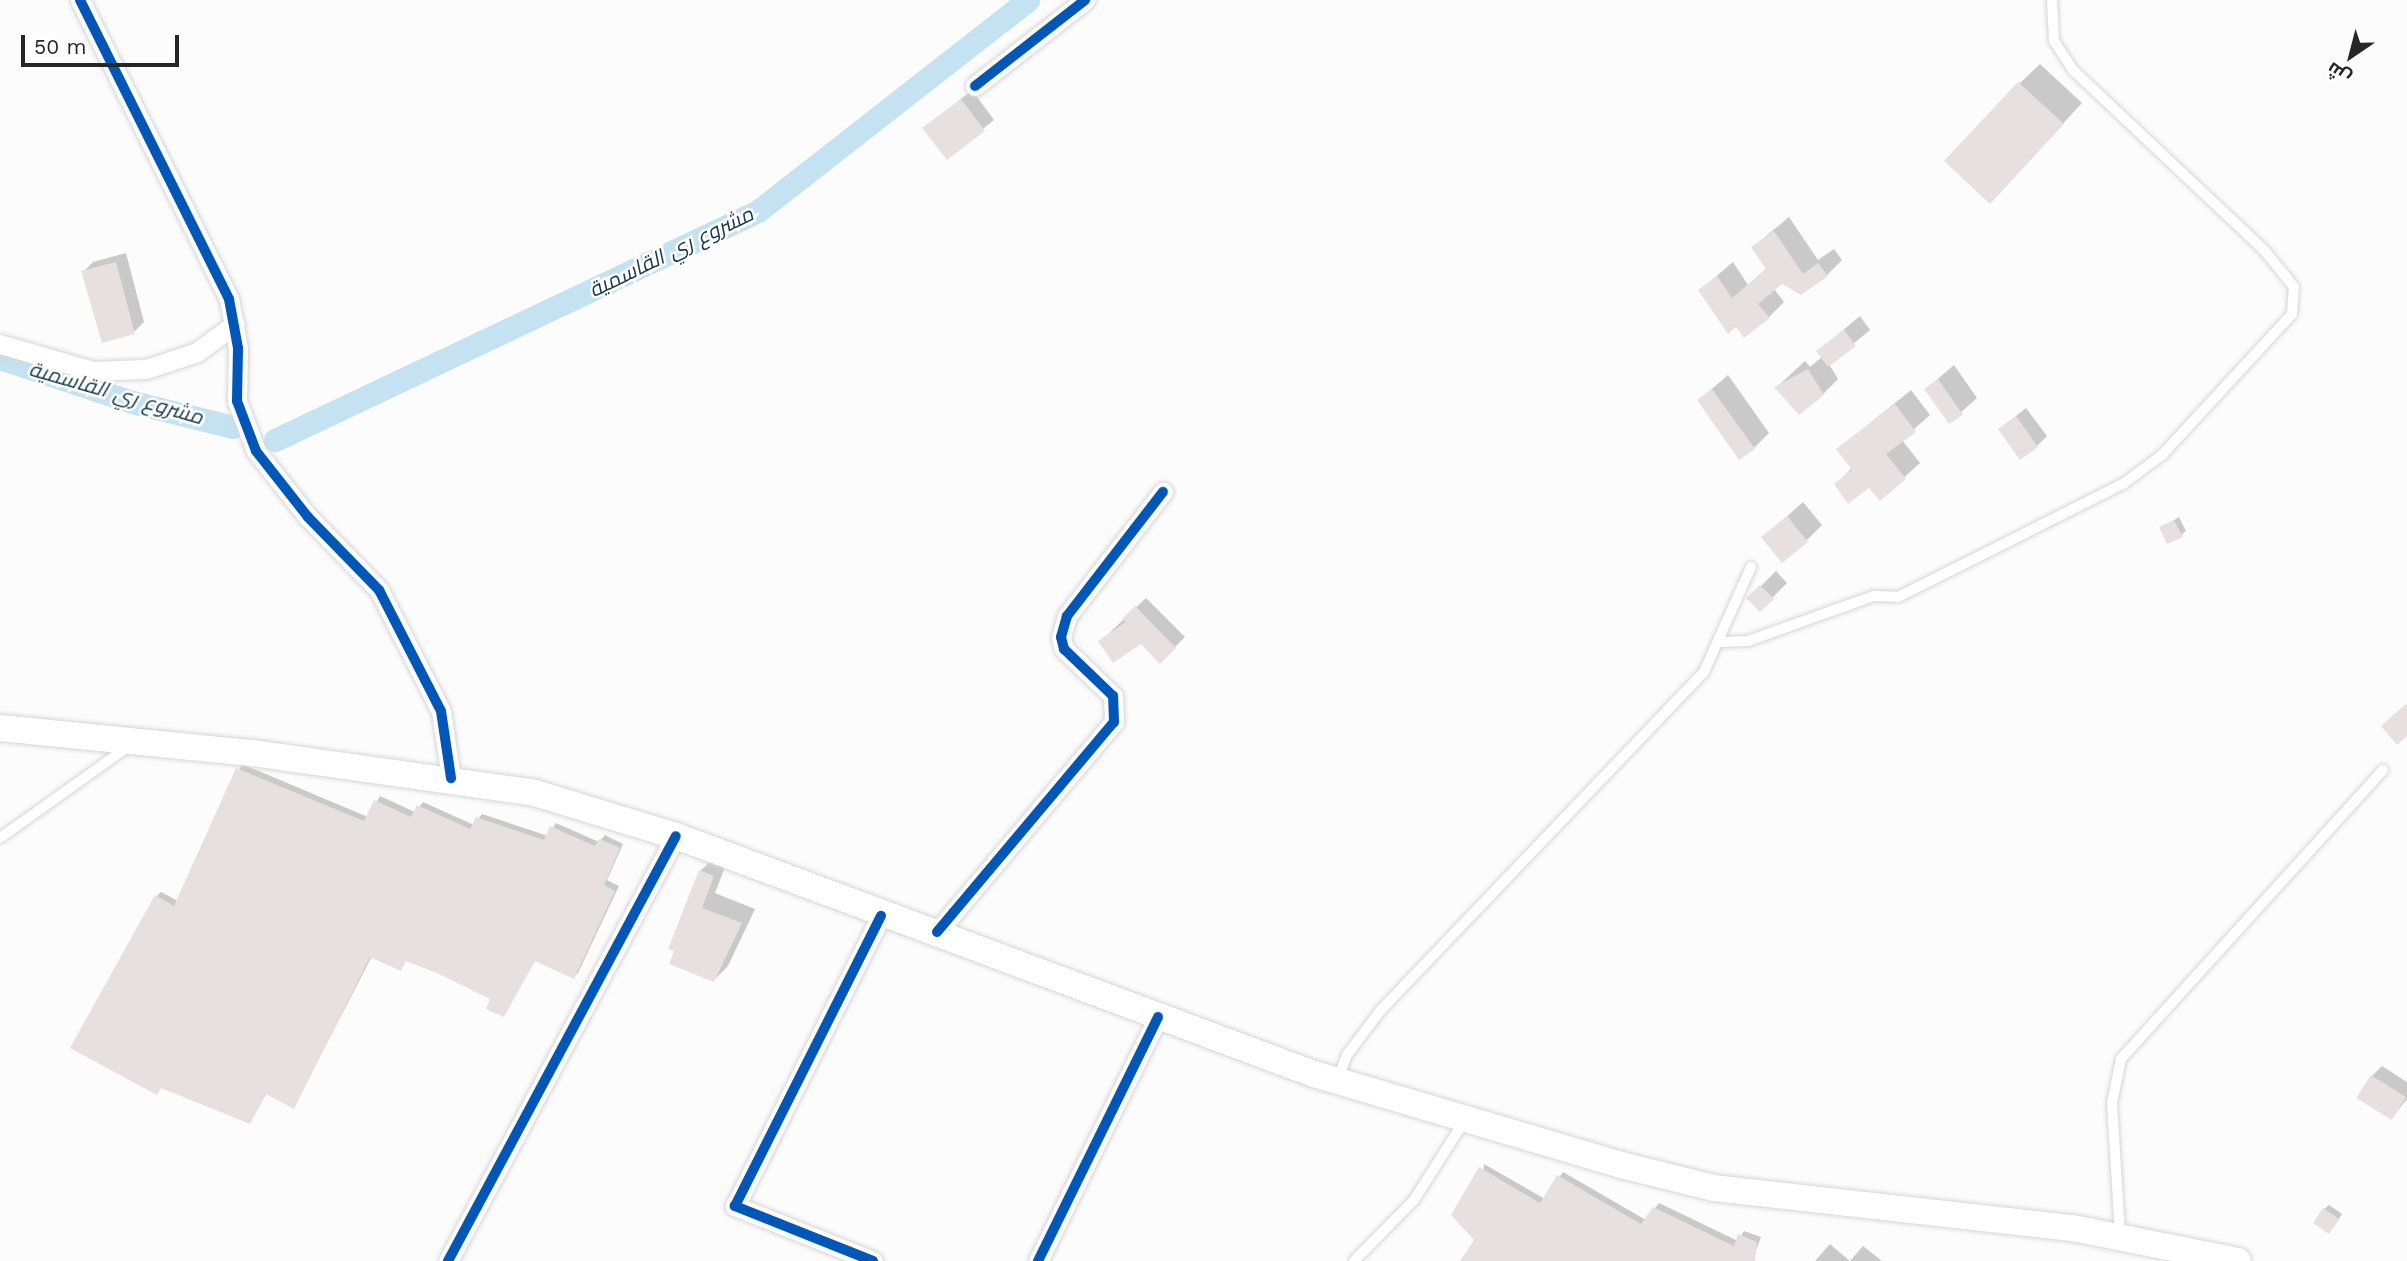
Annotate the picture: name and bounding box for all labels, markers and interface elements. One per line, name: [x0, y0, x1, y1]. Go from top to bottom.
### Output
scale bar: [24, 21, 182, 65]
north arrow: [2316, 21, 2386, 91]
text: 50 m: [34, 34, 86, 59]
text: ش: [2322, 57, 2355, 90]
water label: مشروع ري القاسمية: [585, 201, 757, 303]
water label: مشروع ري القاسمية: [26, 356, 206, 430]

